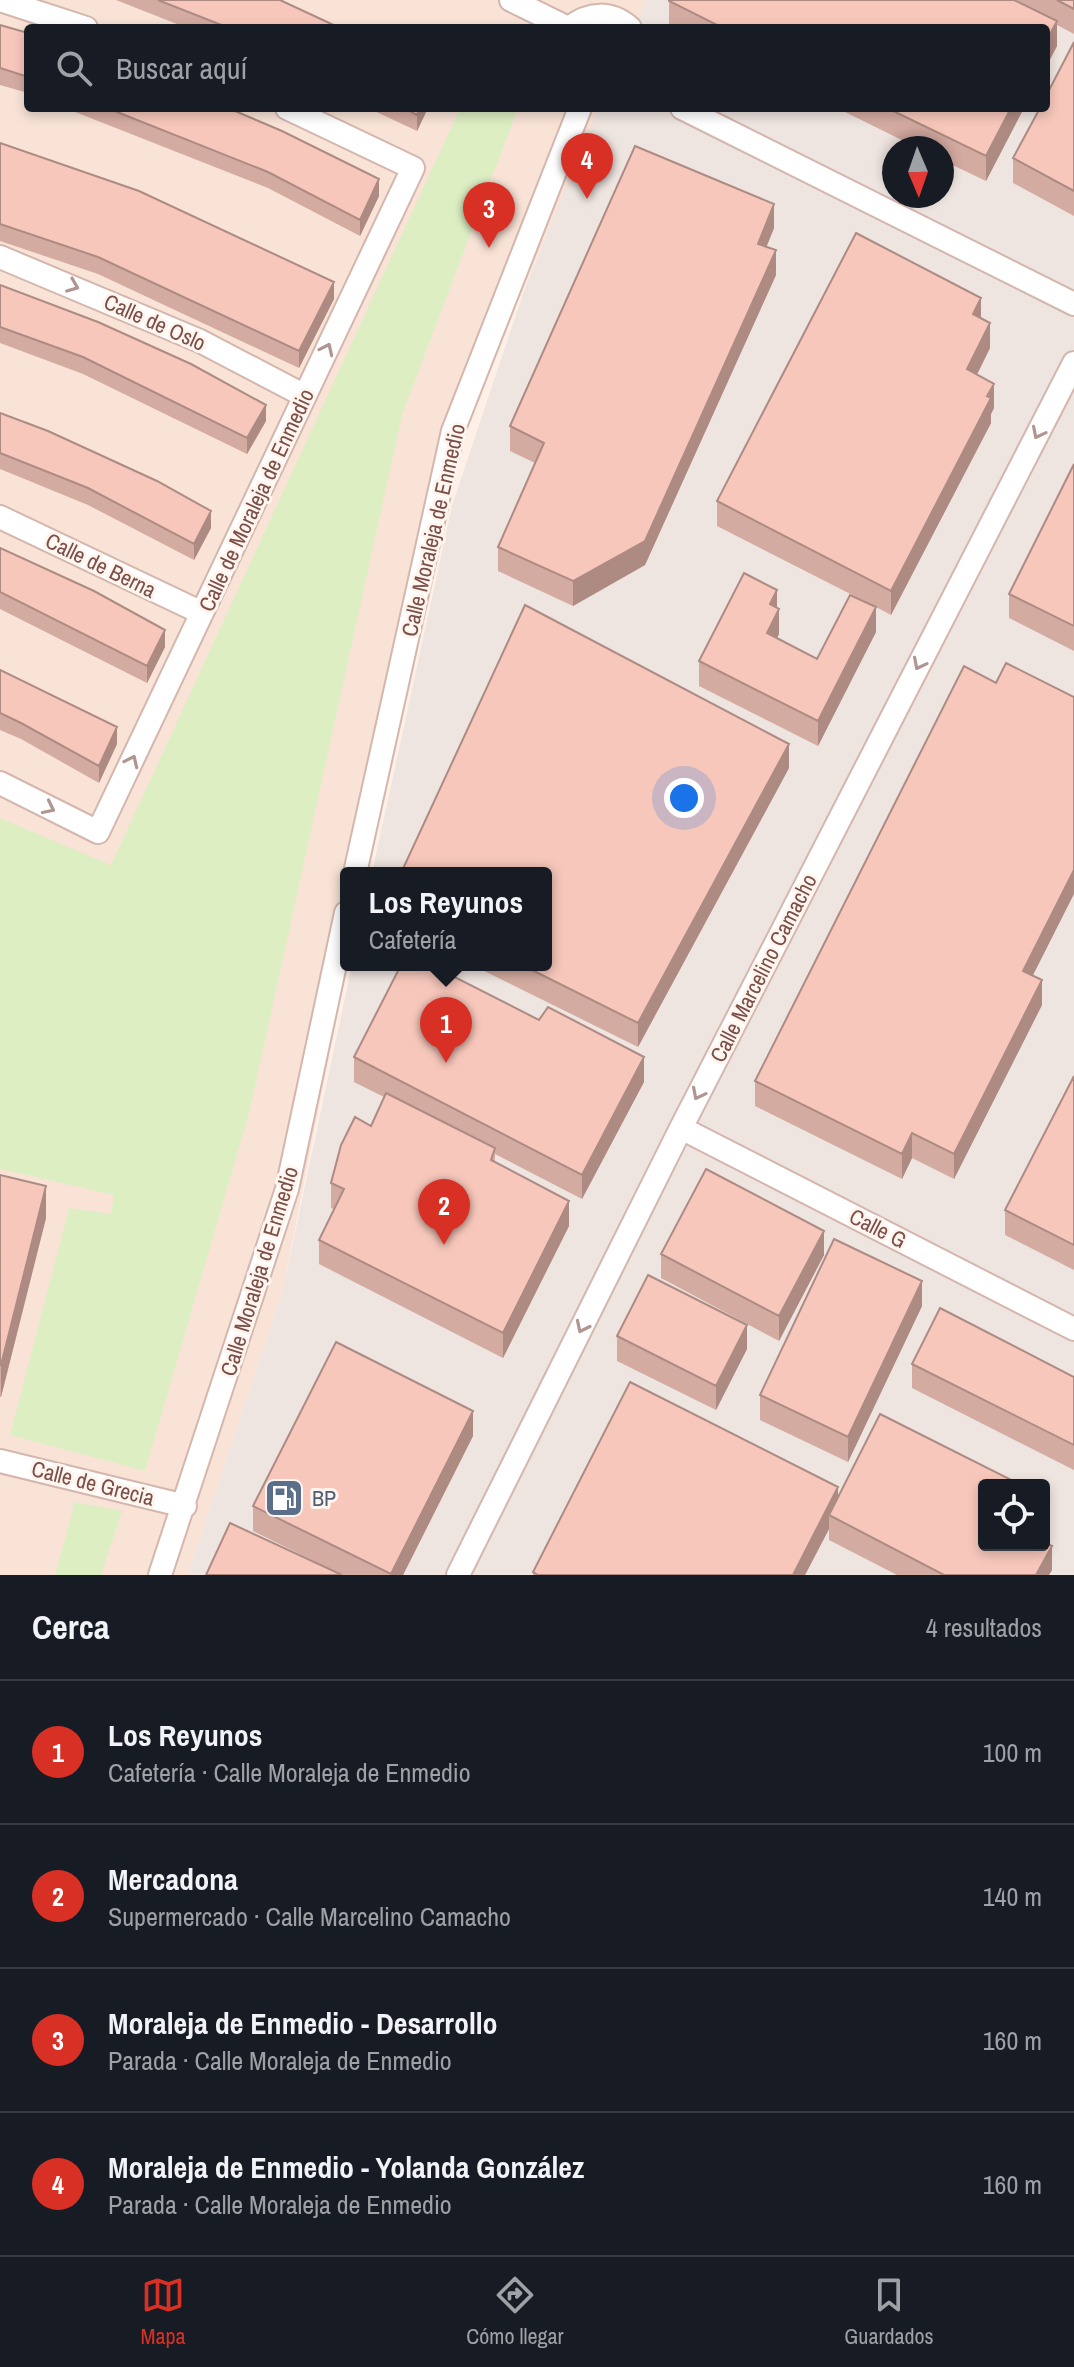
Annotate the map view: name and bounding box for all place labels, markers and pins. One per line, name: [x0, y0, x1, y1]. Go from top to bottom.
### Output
pin: 4: [561, 133, 613, 199]
pin: 3: [463, 182, 515, 248]
pin: 1: [420, 997, 472, 1063]
pin: 2: [418, 1179, 470, 1245]
fuel station icon: BP: [263, 1477, 305, 1519]
place label: BP: [312, 1483, 336, 1513]

